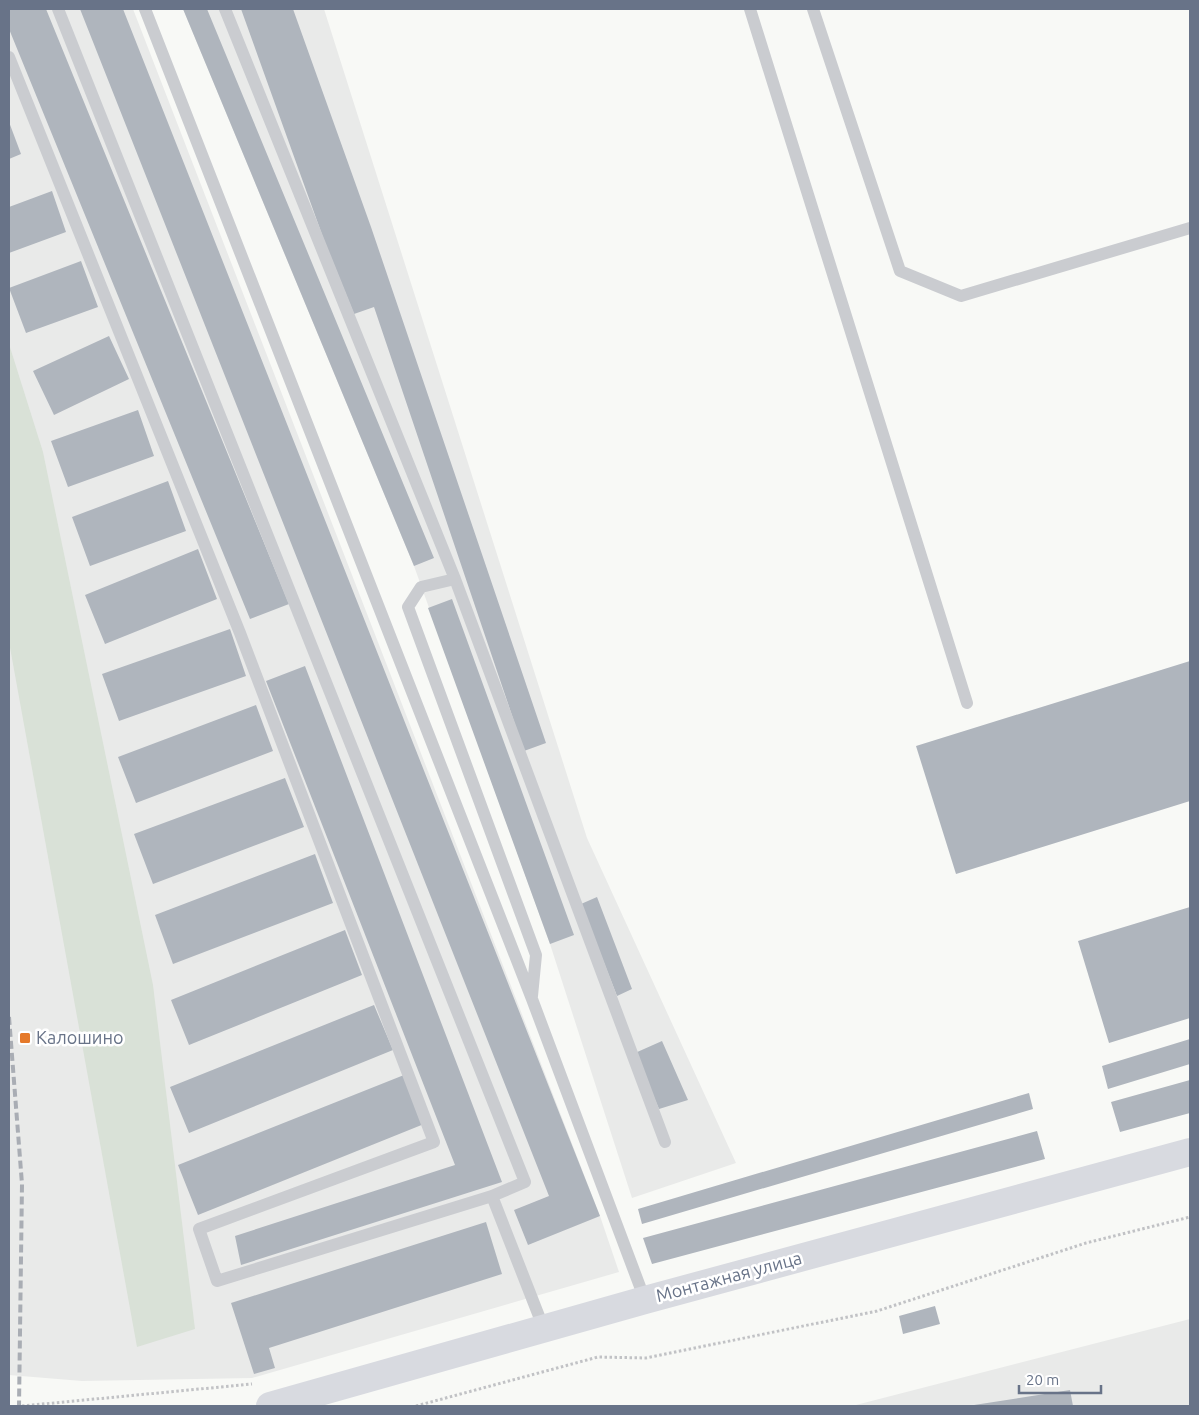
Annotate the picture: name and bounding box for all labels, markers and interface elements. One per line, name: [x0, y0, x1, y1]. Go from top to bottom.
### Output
place label: Калошино: [36, 1027, 124, 1047]
marker: Калошино: [18, 1031, 32, 1045]
street label: Монтажная улица: [654, 1247, 804, 1305]
scale bar: [1019, 1362, 1102, 1394]
text: 20 m: [1026, 1371, 1059, 1388]

